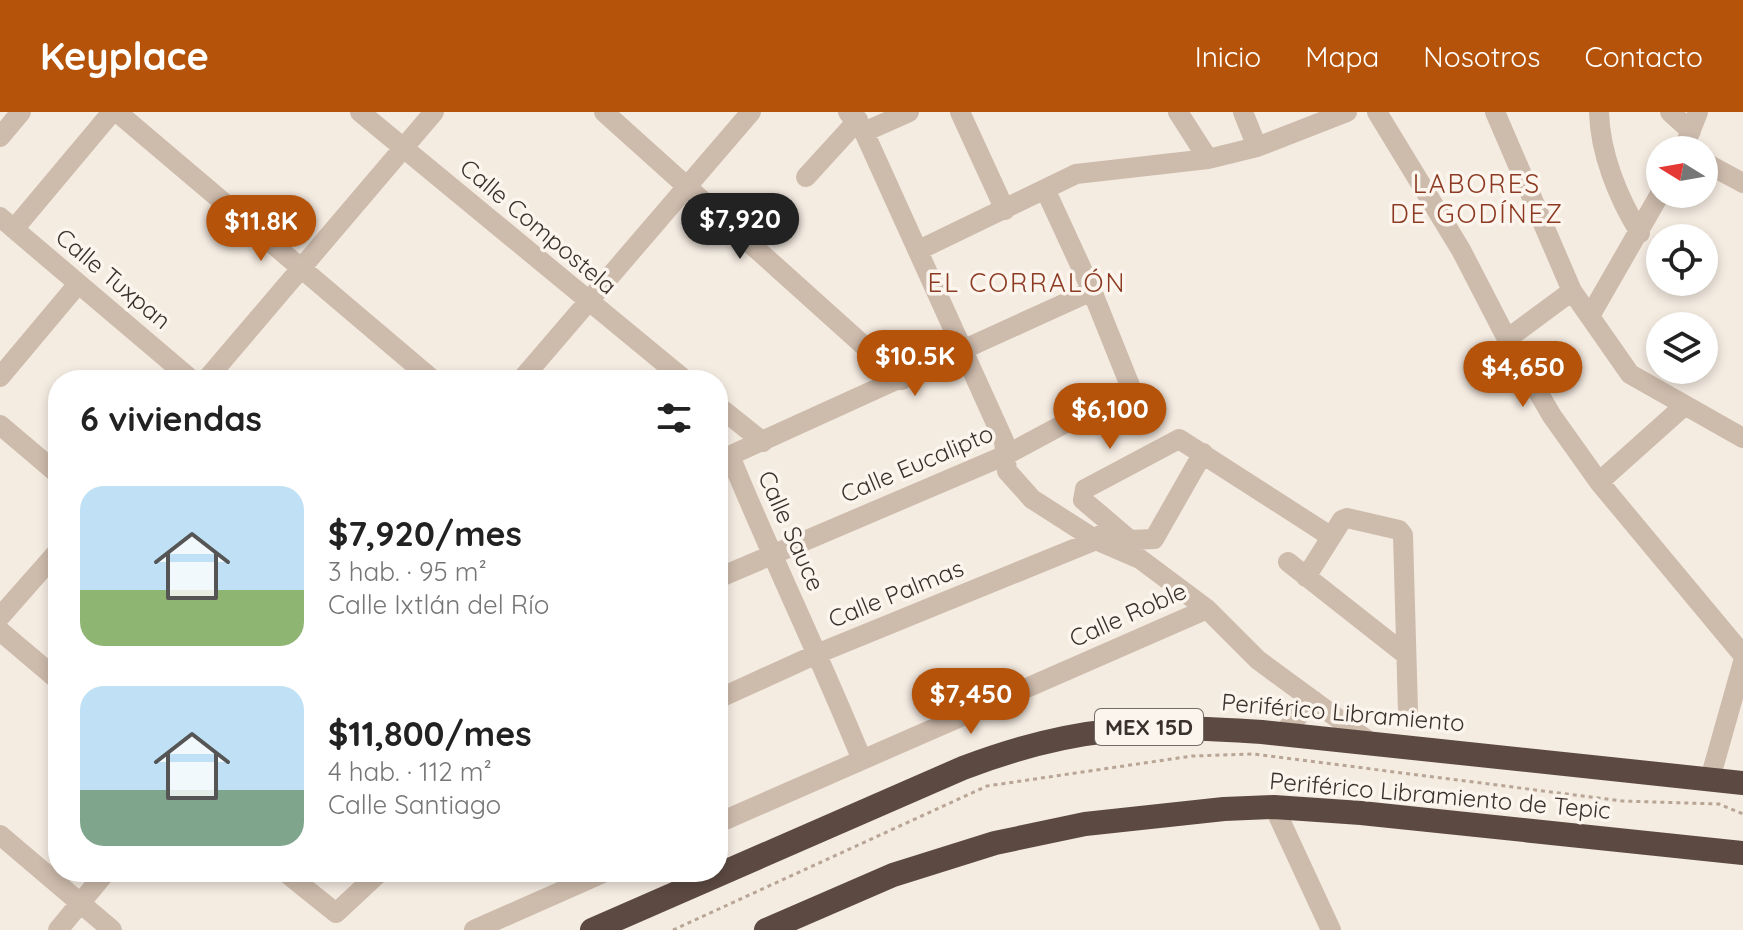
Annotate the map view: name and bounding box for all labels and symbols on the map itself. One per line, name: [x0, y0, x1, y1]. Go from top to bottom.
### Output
north arrow: [1646, 136, 1718, 208]
street label: Calle Compostela: [454, 152, 623, 300]
district label: LABORES DE GODÍNEZ: [1390, 167, 1564, 230]
pin: $7,920: [675, 193, 805, 261]
pin: $11.8K: [196, 195, 326, 263]
street label: Calle Tuxpan: [50, 221, 177, 335]
district label: EL CORRALÓN: [928, 266, 1126, 299]
pin: $10.5K: [850, 330, 980, 398]
pin: $4,650: [1458, 341, 1588, 409]
pin: $6,100: [1045, 383, 1175, 451]
street label: Calle Eucalipto: [836, 417, 997, 509]
street label: Calle Sauce: [752, 466, 832, 595]
street label: Calle Palmas: [824, 552, 968, 634]
street label: Calle Roble: [1064, 575, 1191, 653]
pin: $7,450: [906, 668, 1036, 736]
street label: Periférico Libramiento: [1220, 686, 1466, 738]
road number: MEX 15D: [1095, 709, 1203, 745]
street label: Periférico Libramiento de Tepic: [1268, 765, 1612, 825]

